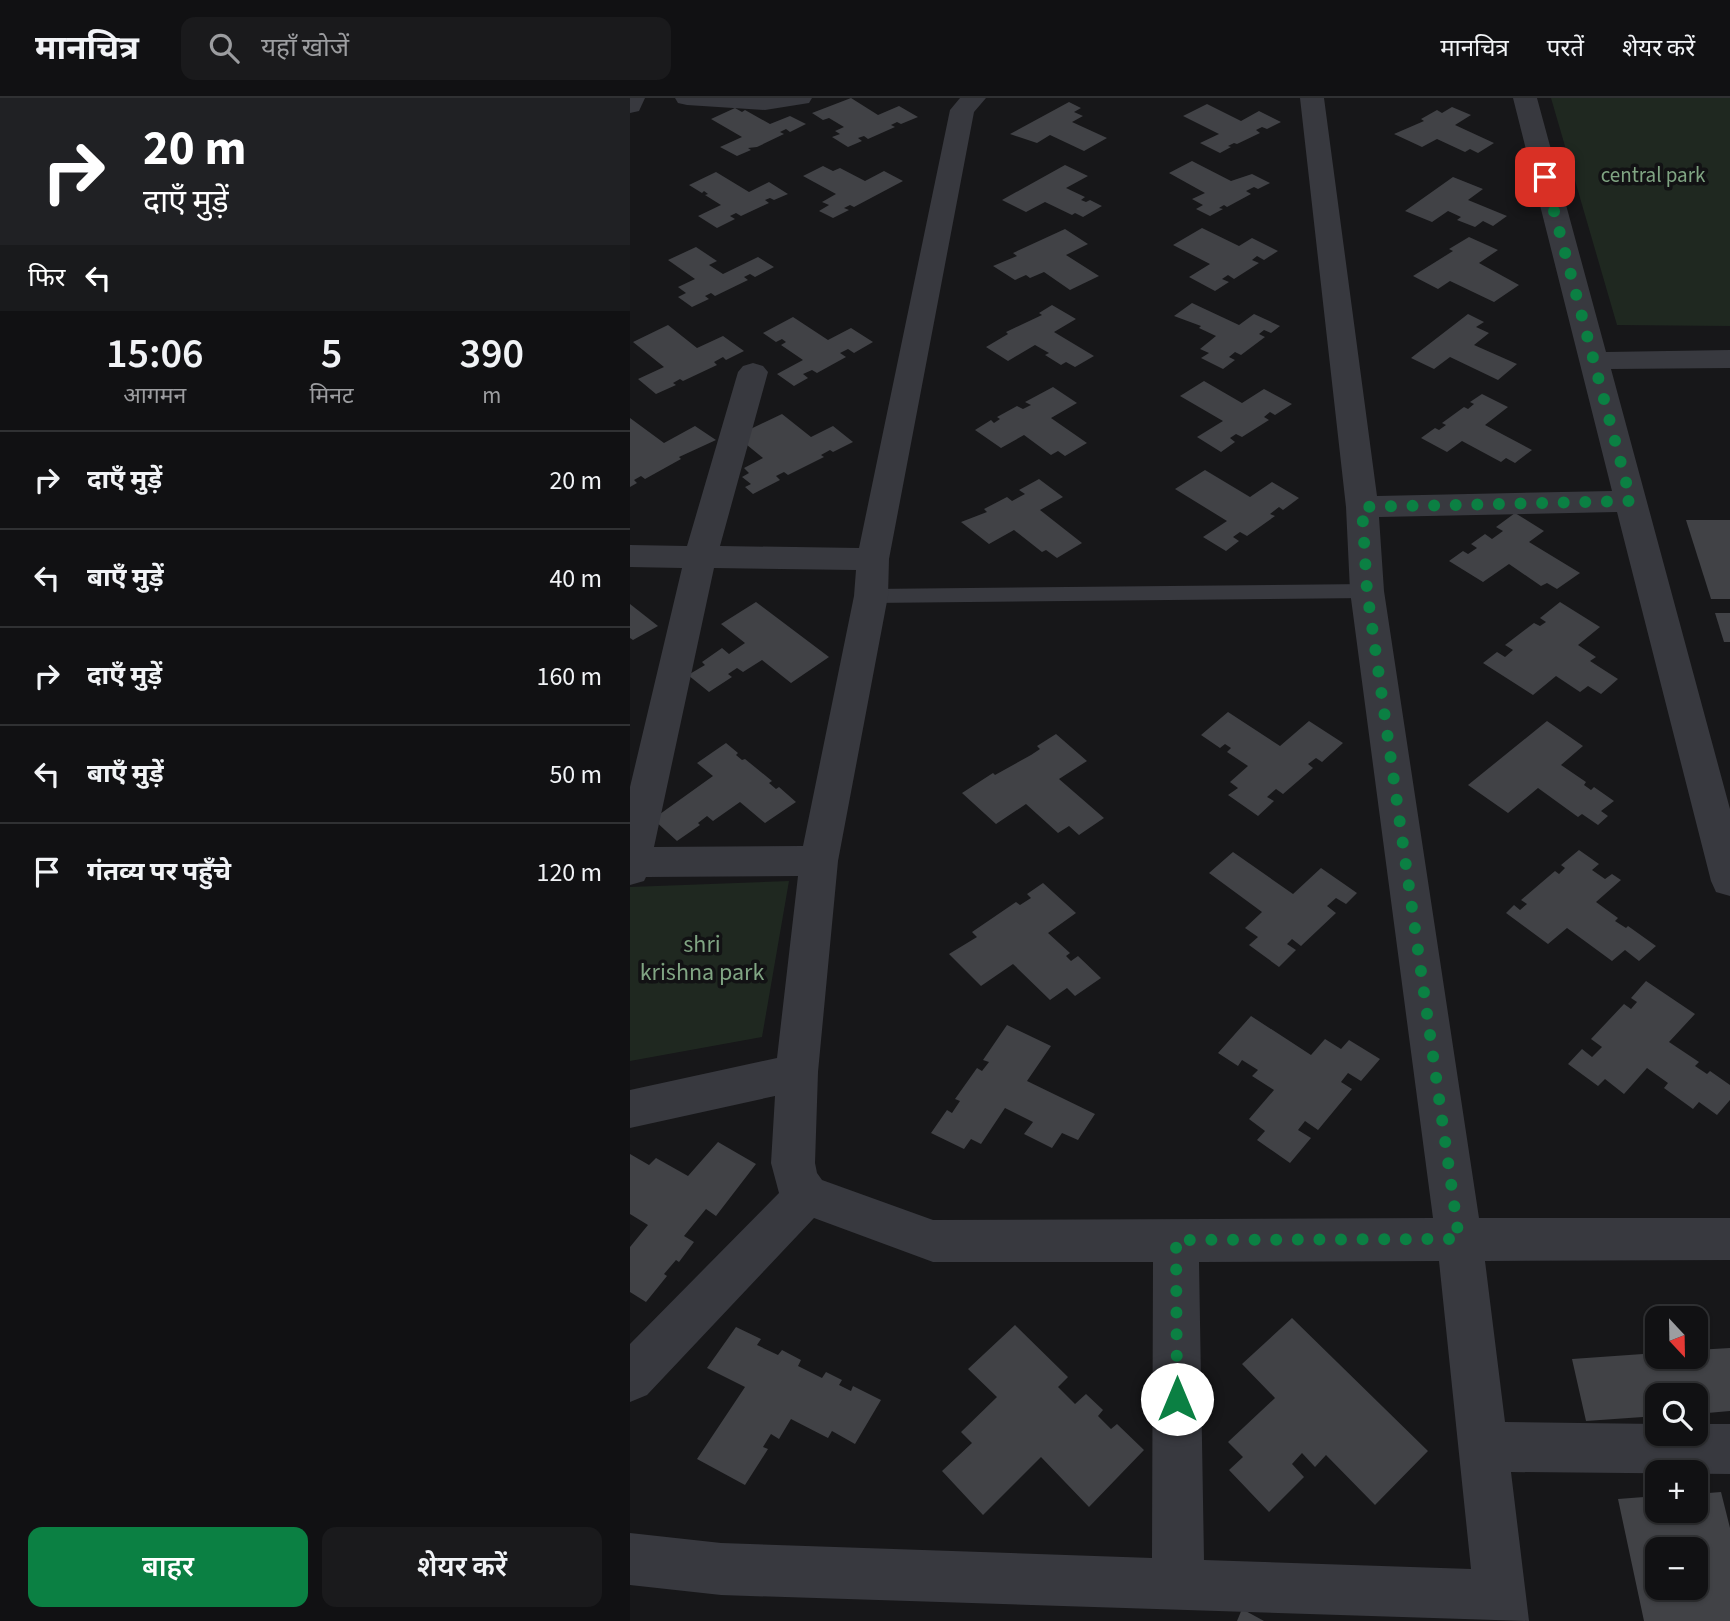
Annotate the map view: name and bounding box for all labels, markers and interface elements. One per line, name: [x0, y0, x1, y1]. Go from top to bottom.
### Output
search box: [181, 17, 671, 80]
text: मानचित्र: [35, 25, 139, 72]
icon: search: [205, 29, 243, 67]
text: यहाँ खोजें: [261, 29, 349, 66]
text: मानचित्र: [1440, 31, 1509, 66]
text: परतें: [1547, 31, 1584, 66]
text: शेयर करें: [1622, 31, 1695, 66]
text: 20 m: [143, 114, 247, 184]
icon: right: [28, 126, 119, 217]
pin: [1515, 147, 1575, 207]
icon: arrive: [1526, 158, 1564, 196]
park label: central park: [1601, 160, 1706, 190]
text: दाएँ मुड़ें: [143, 179, 229, 225]
text: फिर: [28, 259, 65, 296]
icon: left: [79, 259, 117, 297]
text: 15:06: [106, 324, 204, 384]
text: 5: [321, 324, 342, 384]
text: 390: [459, 324, 524, 384]
text: आगमन: [123, 379, 186, 412]
text: मिनट: [309, 379, 354, 412]
text: m: [482, 379, 501, 412]
icon: right: [28, 461, 66, 499]
text: दाएँ मुड़ें: [87, 461, 162, 498]
text: 20 m: [549, 462, 602, 499]
icon: left: [28, 559, 66, 597]
text: बाएँ मुड़ें: [87, 559, 164, 596]
text: 40 m: [549, 560, 602, 597]
icon: right: [28, 657, 66, 695]
text: दाएँ मुड़ें: [87, 657, 162, 694]
text: 160 m: [536, 658, 602, 695]
icon: left: [28, 755, 66, 793]
text: बाएँ मुड़ें: [87, 755, 164, 792]
text: 50 m: [549, 756, 602, 793]
icon: arrive: [28, 853, 66, 891]
text: गंतव्य पर पहुँचे: [87, 853, 231, 890]
text: 120 m: [536, 854, 602, 891]
park label: shri krishna park: [640, 927, 764, 990]
north arrow: [1645, 1306, 1708, 1368]
map controls: [1645, 1306, 1708, 1600]
position arrow: [1140, 1362, 1214, 1436]
button: search: [1645, 1383, 1708, 1446]
button: +: [1645, 1460, 1708, 1523]
button: बाहर: [28, 1527, 308, 1607]
button: शेयर करें: [322, 1527, 602, 1607]
button: −: [1645, 1537, 1708, 1600]

